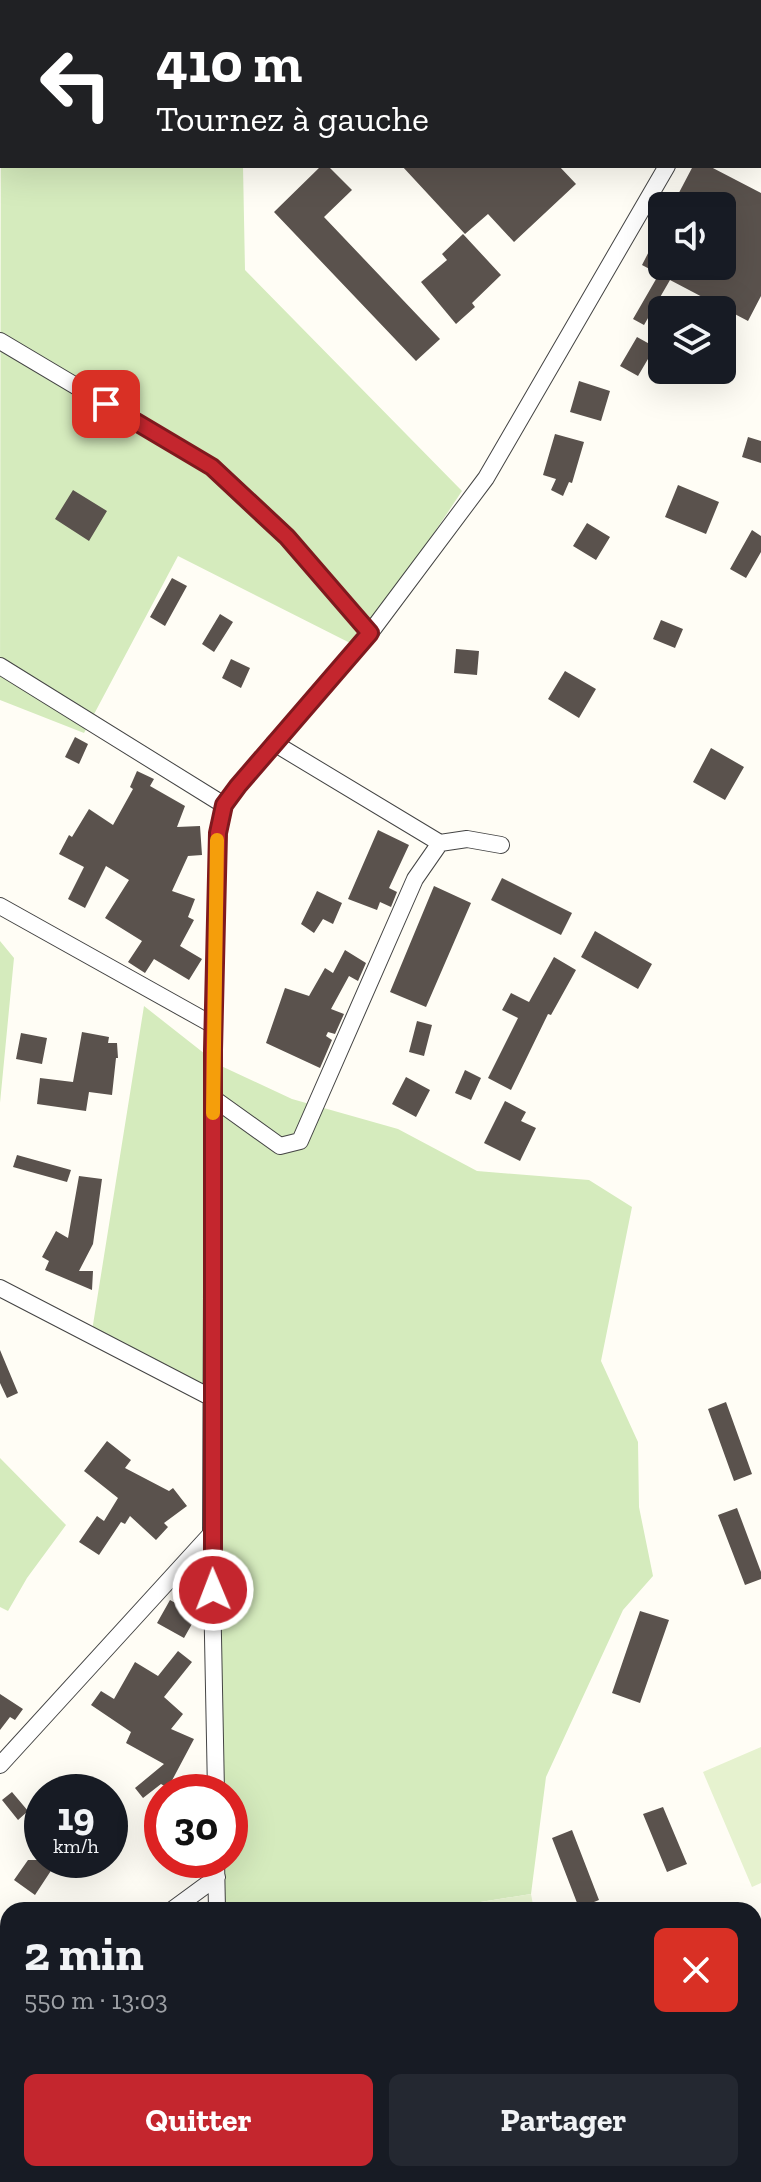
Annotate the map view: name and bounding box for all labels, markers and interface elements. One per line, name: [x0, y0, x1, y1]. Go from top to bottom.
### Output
text: 410 m: [156, 29, 302, 96]
icon: left: [24, 32, 128, 136]
text: Tournez à gauche: [156, 97, 429, 140]
map controls: [648, 192, 736, 384]
button: sound: [648, 192, 736, 280]
button: layers: [648, 296, 736, 384]
pin: [72, 370, 140, 438]
icon: arrive: [84, 382, 128, 426]
position arrow: [171, 1548, 255, 1632]
speed limit sign: 30: [144, 1774, 248, 1878]
text: 19: [57, 1792, 95, 1840]
text: km/h: [53, 1834, 99, 1858]
text: 2 min: [24, 1925, 144, 1982]
button: close: [654, 1928, 738, 2012]
text: 550 m · 13:03: [24, 1984, 168, 2016]
button: Quitter: [24, 2074, 373, 2166]
button: Partager: [389, 2074, 738, 2166]

